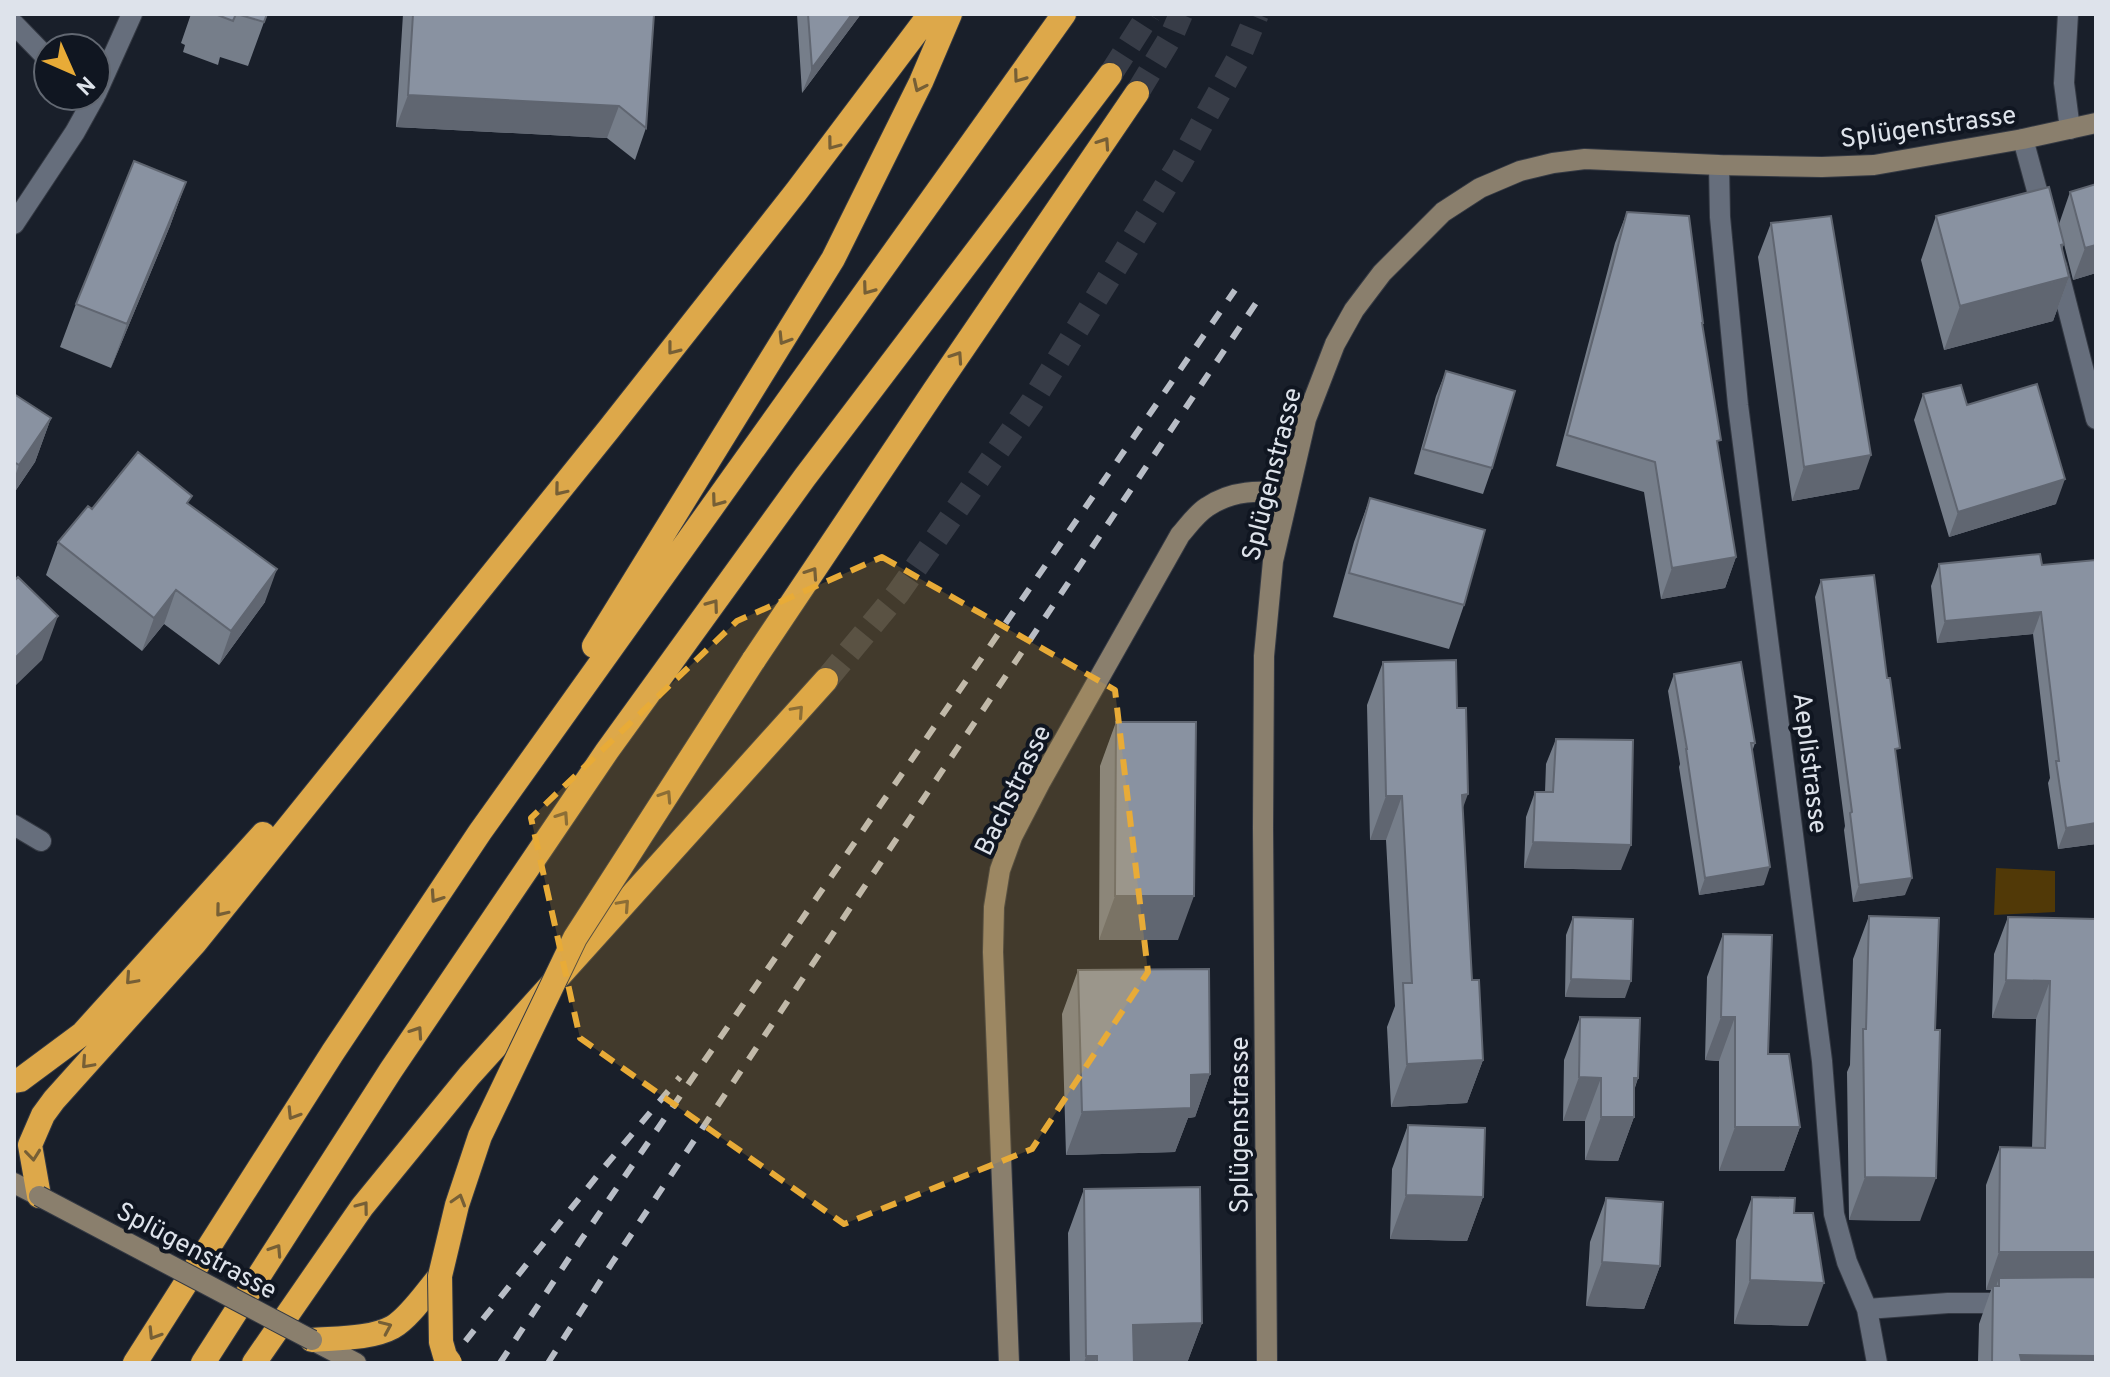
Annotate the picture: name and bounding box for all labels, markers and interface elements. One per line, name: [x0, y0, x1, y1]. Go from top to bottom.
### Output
north arrow: [32, 32, 112, 112]
text: N: [69, 69, 100, 100]
one-way arrow: [1014, 69, 1029, 83]
one-way arrow: [913, 77, 929, 92]
street label: Splügenstrasse: [1838, 100, 2018, 157]
one-way arrow: [828, 135, 842, 150]
one-way arrow: [1094, 137, 1109, 151]
one-way arrow: [863, 280, 878, 295]
one-way arrow: [778, 331, 793, 345]
one-way arrow: [668, 340, 682, 355]
one-way arrow: [947, 352, 962, 366]
street label: Splügenstrasse: [1236, 385, 1311, 565]
one-way arrow: [555, 481, 569, 496]
one-way arrow: [712, 492, 727, 506]
one-way arrow: [802, 567, 817, 582]
one-way arrow: [703, 599, 718, 613]
street label: Aeplistrasse: [1783, 691, 1834, 836]
one-way arrow: [788, 706, 803, 721]
street label: Bachstrasse: [968, 720, 1060, 862]
one-way arrow: [657, 790, 672, 805]
one-way arrow: [553, 811, 568, 825]
one-way arrow: [431, 889, 446, 903]
one-way arrow: [614, 899, 629, 914]
one-way arrow: [216, 901, 231, 916]
one-way arrow: [127, 969, 141, 984]
one-way arrow: [407, 1026, 422, 1041]
street label: Splügenstrasse: [1225, 1036, 1258, 1214]
one-way arrow: [82, 1054, 96, 1069]
one-way arrow: [288, 1105, 303, 1120]
one-way arrow: [24, 1148, 41, 1161]
one-way arrow: [450, 1194, 466, 1208]
street label: Splügenstrasse: [110, 1196, 282, 1308]
one-way arrow: [353, 1201, 367, 1216]
one-way arrow: [266, 1244, 281, 1259]
one-way arrow: [378, 1321, 393, 1337]
one-way arrow: [148, 1325, 163, 1339]

